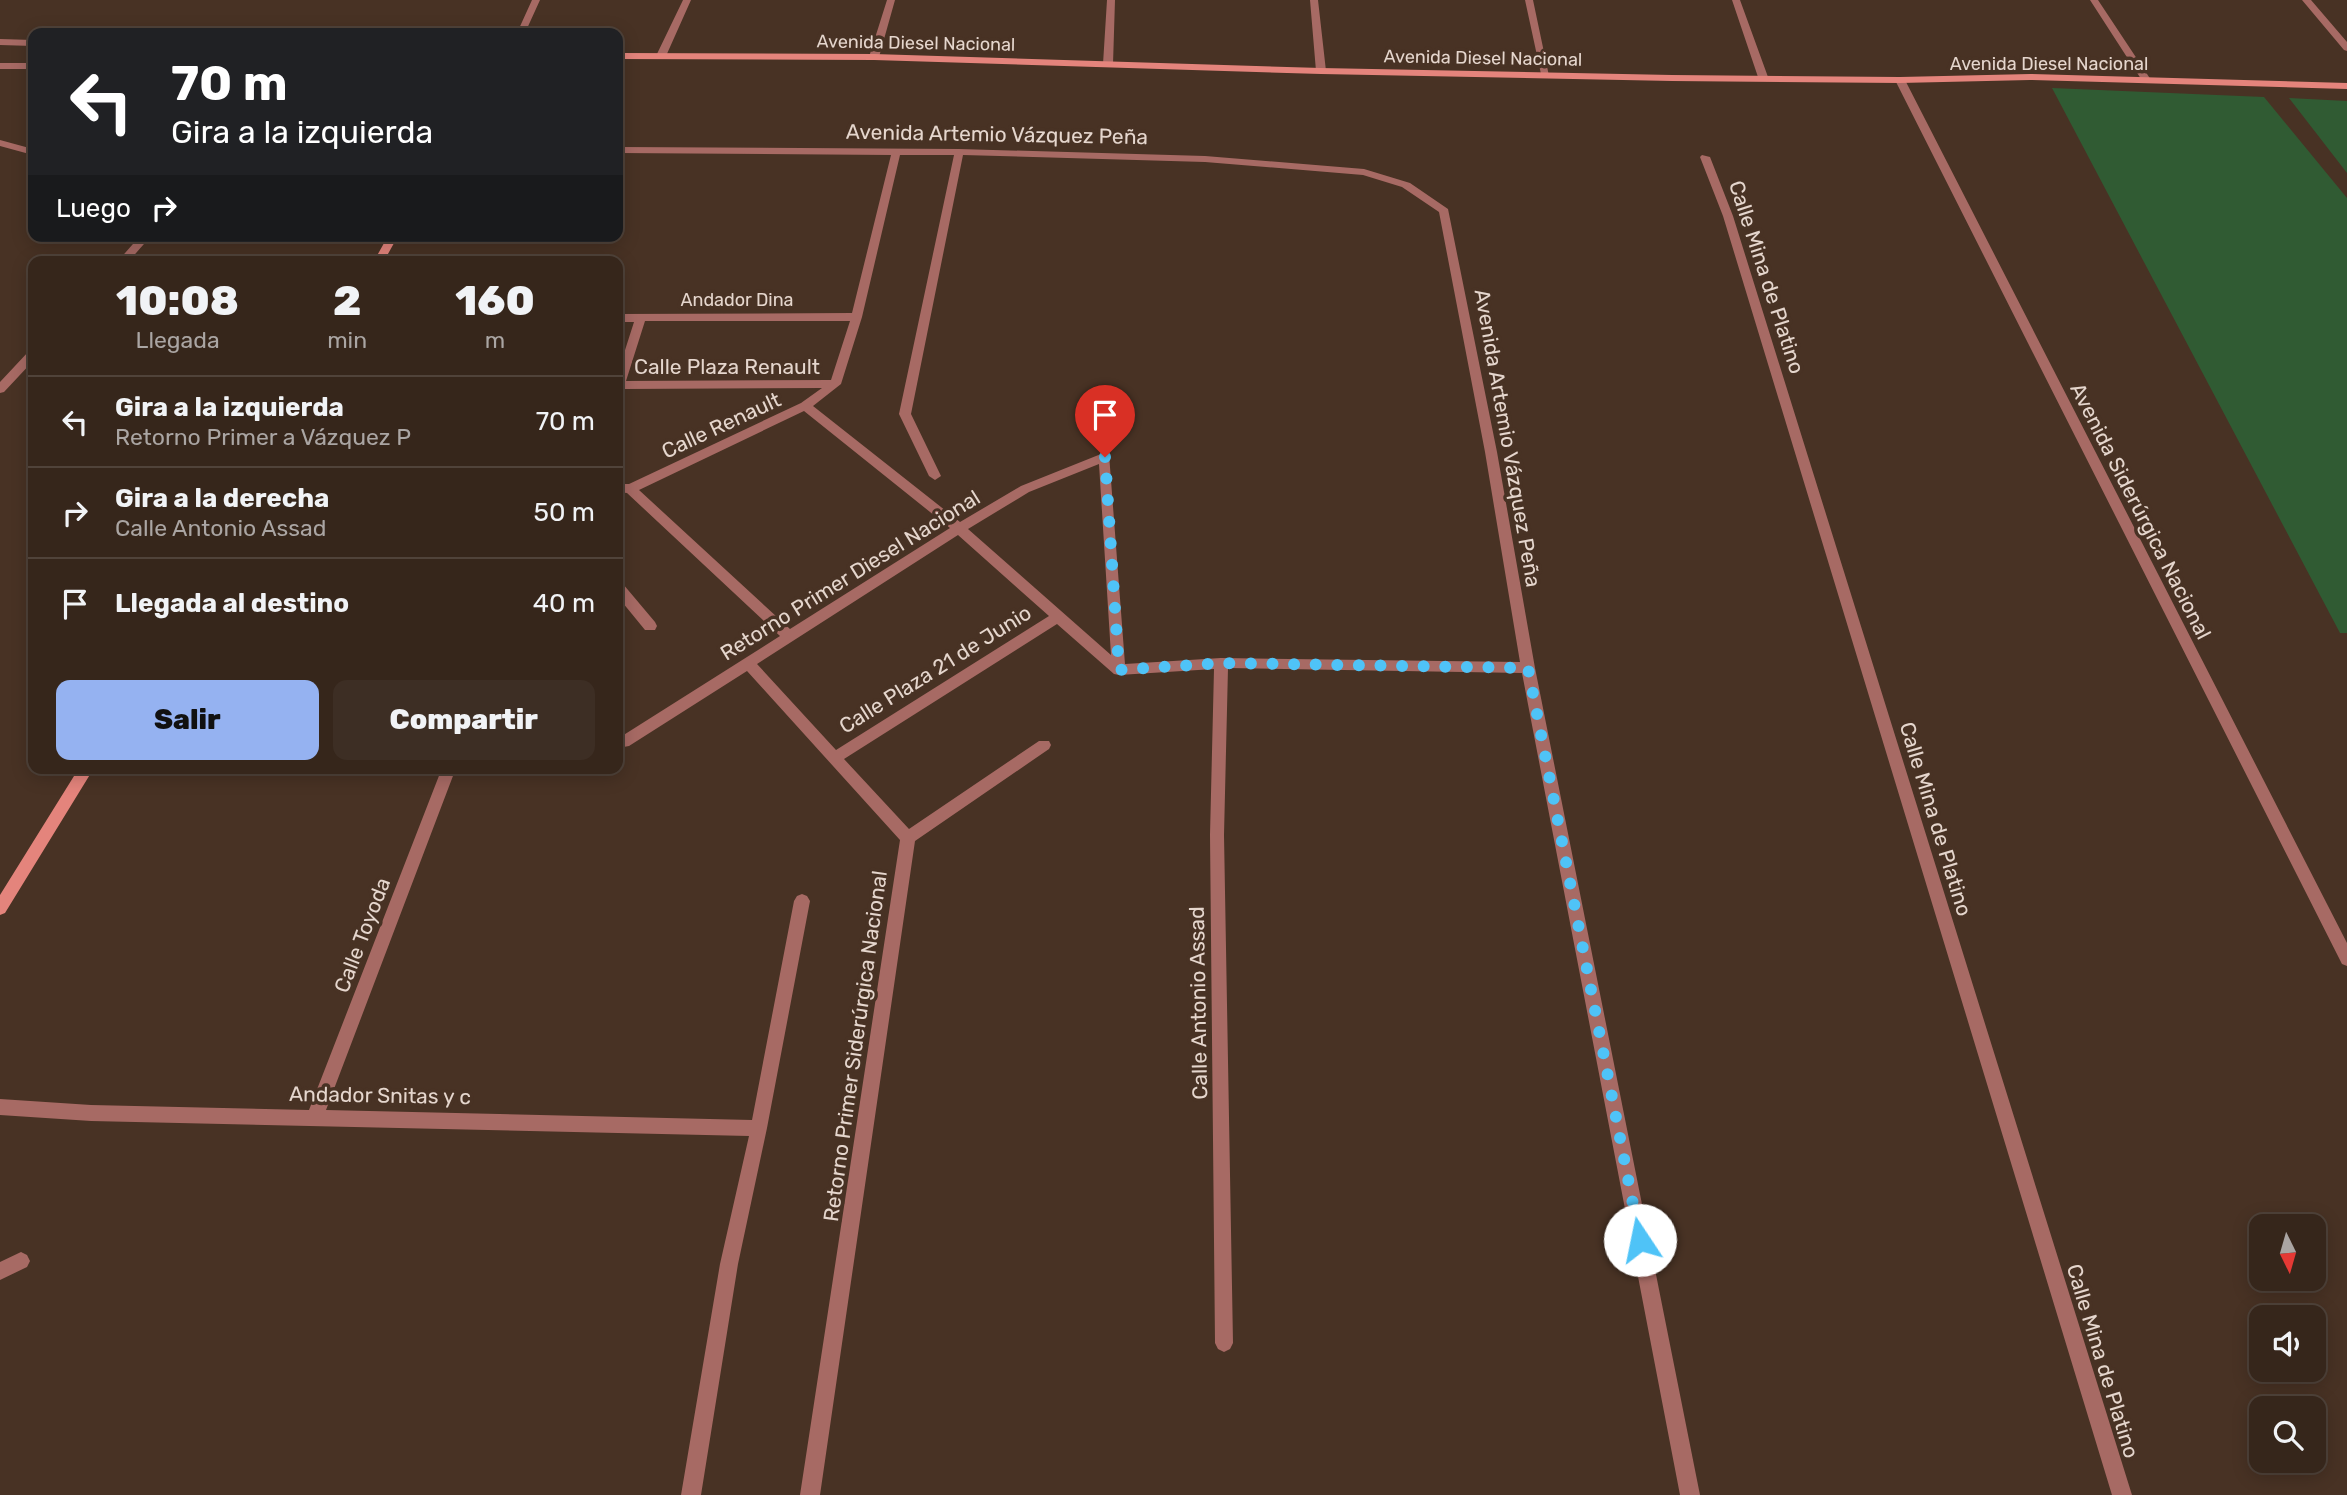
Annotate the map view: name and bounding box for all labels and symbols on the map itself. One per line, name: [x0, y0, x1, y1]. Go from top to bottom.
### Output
street label: Avenida Diesel Nacional: [816, 30, 1016, 56]
street label: Avenida Diesel Nacional: [1383, 45, 1583, 71]
street label: Avenida Diesel Nacional: [1950, 53, 2148, 75]
street label: Avenida Artemio Vázquez Peña: [846, 119, 1148, 149]
street label: Calle Mina de Platino: [1724, 177, 1810, 377]
street label: Avenida Artemio Vázquez Peña: [1469, 287, 1547, 589]
street label: Andador Dina: [680, 289, 794, 311]
street label: Calle Plaza Renault: [634, 354, 820, 379]
street label: Avenida Siderúrgica Nacional: [2065, 379, 2217, 643]
pin: [1075, 385, 1135, 457]
street label: Calle Renault: [658, 387, 784, 463]
street label: Retorno Primer Diesel Nacional: [716, 485, 984, 665]
street label: Calle Plaza 21 de Junio: [834, 600, 1036, 738]
street label: Calle Mina de Platino: [1895, 719, 1977, 919]
street label: Retorno Primer Siderúrgica Nacional: [818, 869, 892, 1223]
street label: Calle Toyoda: [329, 874, 395, 996]
street label: Calle Antonio Assad: [1184, 906, 1212, 1100]
street label: Andador Snitas y c: [289, 1081, 471, 1109]
position arrow: [1603, 1203, 1677, 1277]
north arrow: [2249, 1214, 2326, 1292]
street label: Calle Mina de Platino: [2062, 1261, 2144, 1461]

